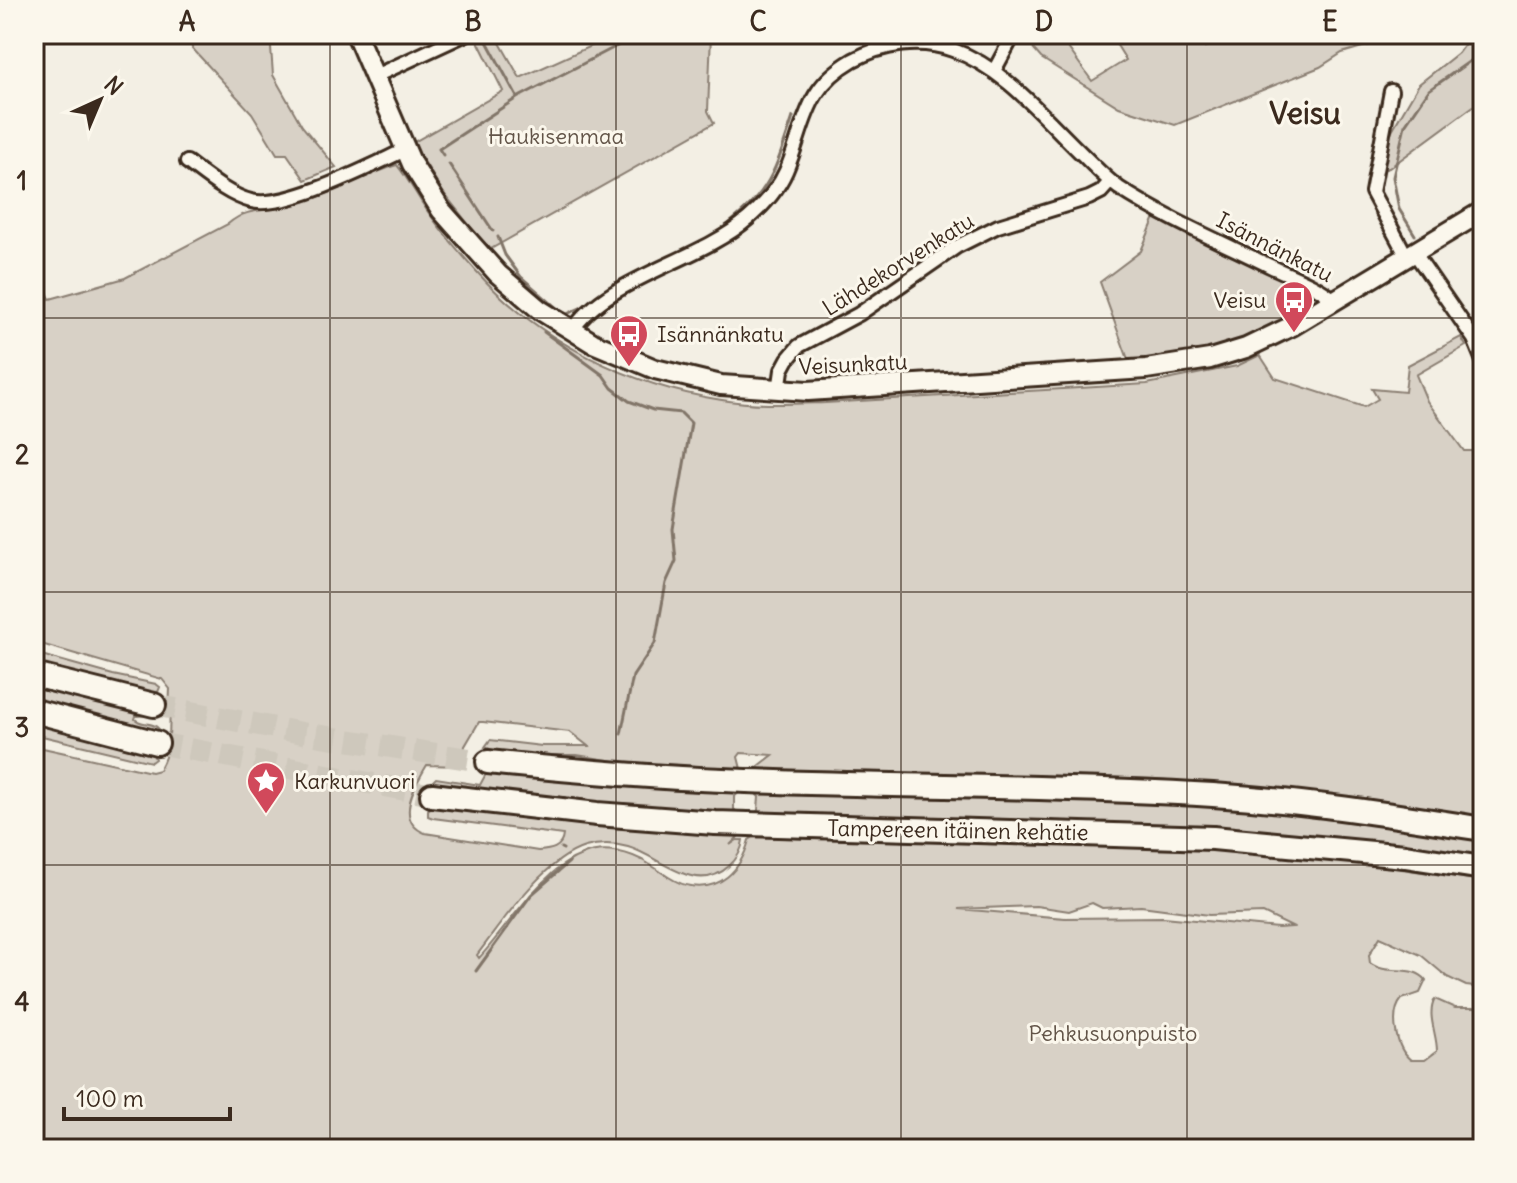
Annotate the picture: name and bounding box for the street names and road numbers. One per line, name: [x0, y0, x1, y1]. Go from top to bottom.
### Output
street label: Lähdekorvenkatu: [817, 206, 979, 322]
street label: Isännänkatu: [1212, 206, 1338, 288]
street label: Veisunkatu: [798, 347, 908, 381]
street label: Tampereen itäinen kehätie: [827, 814, 1089, 846]

